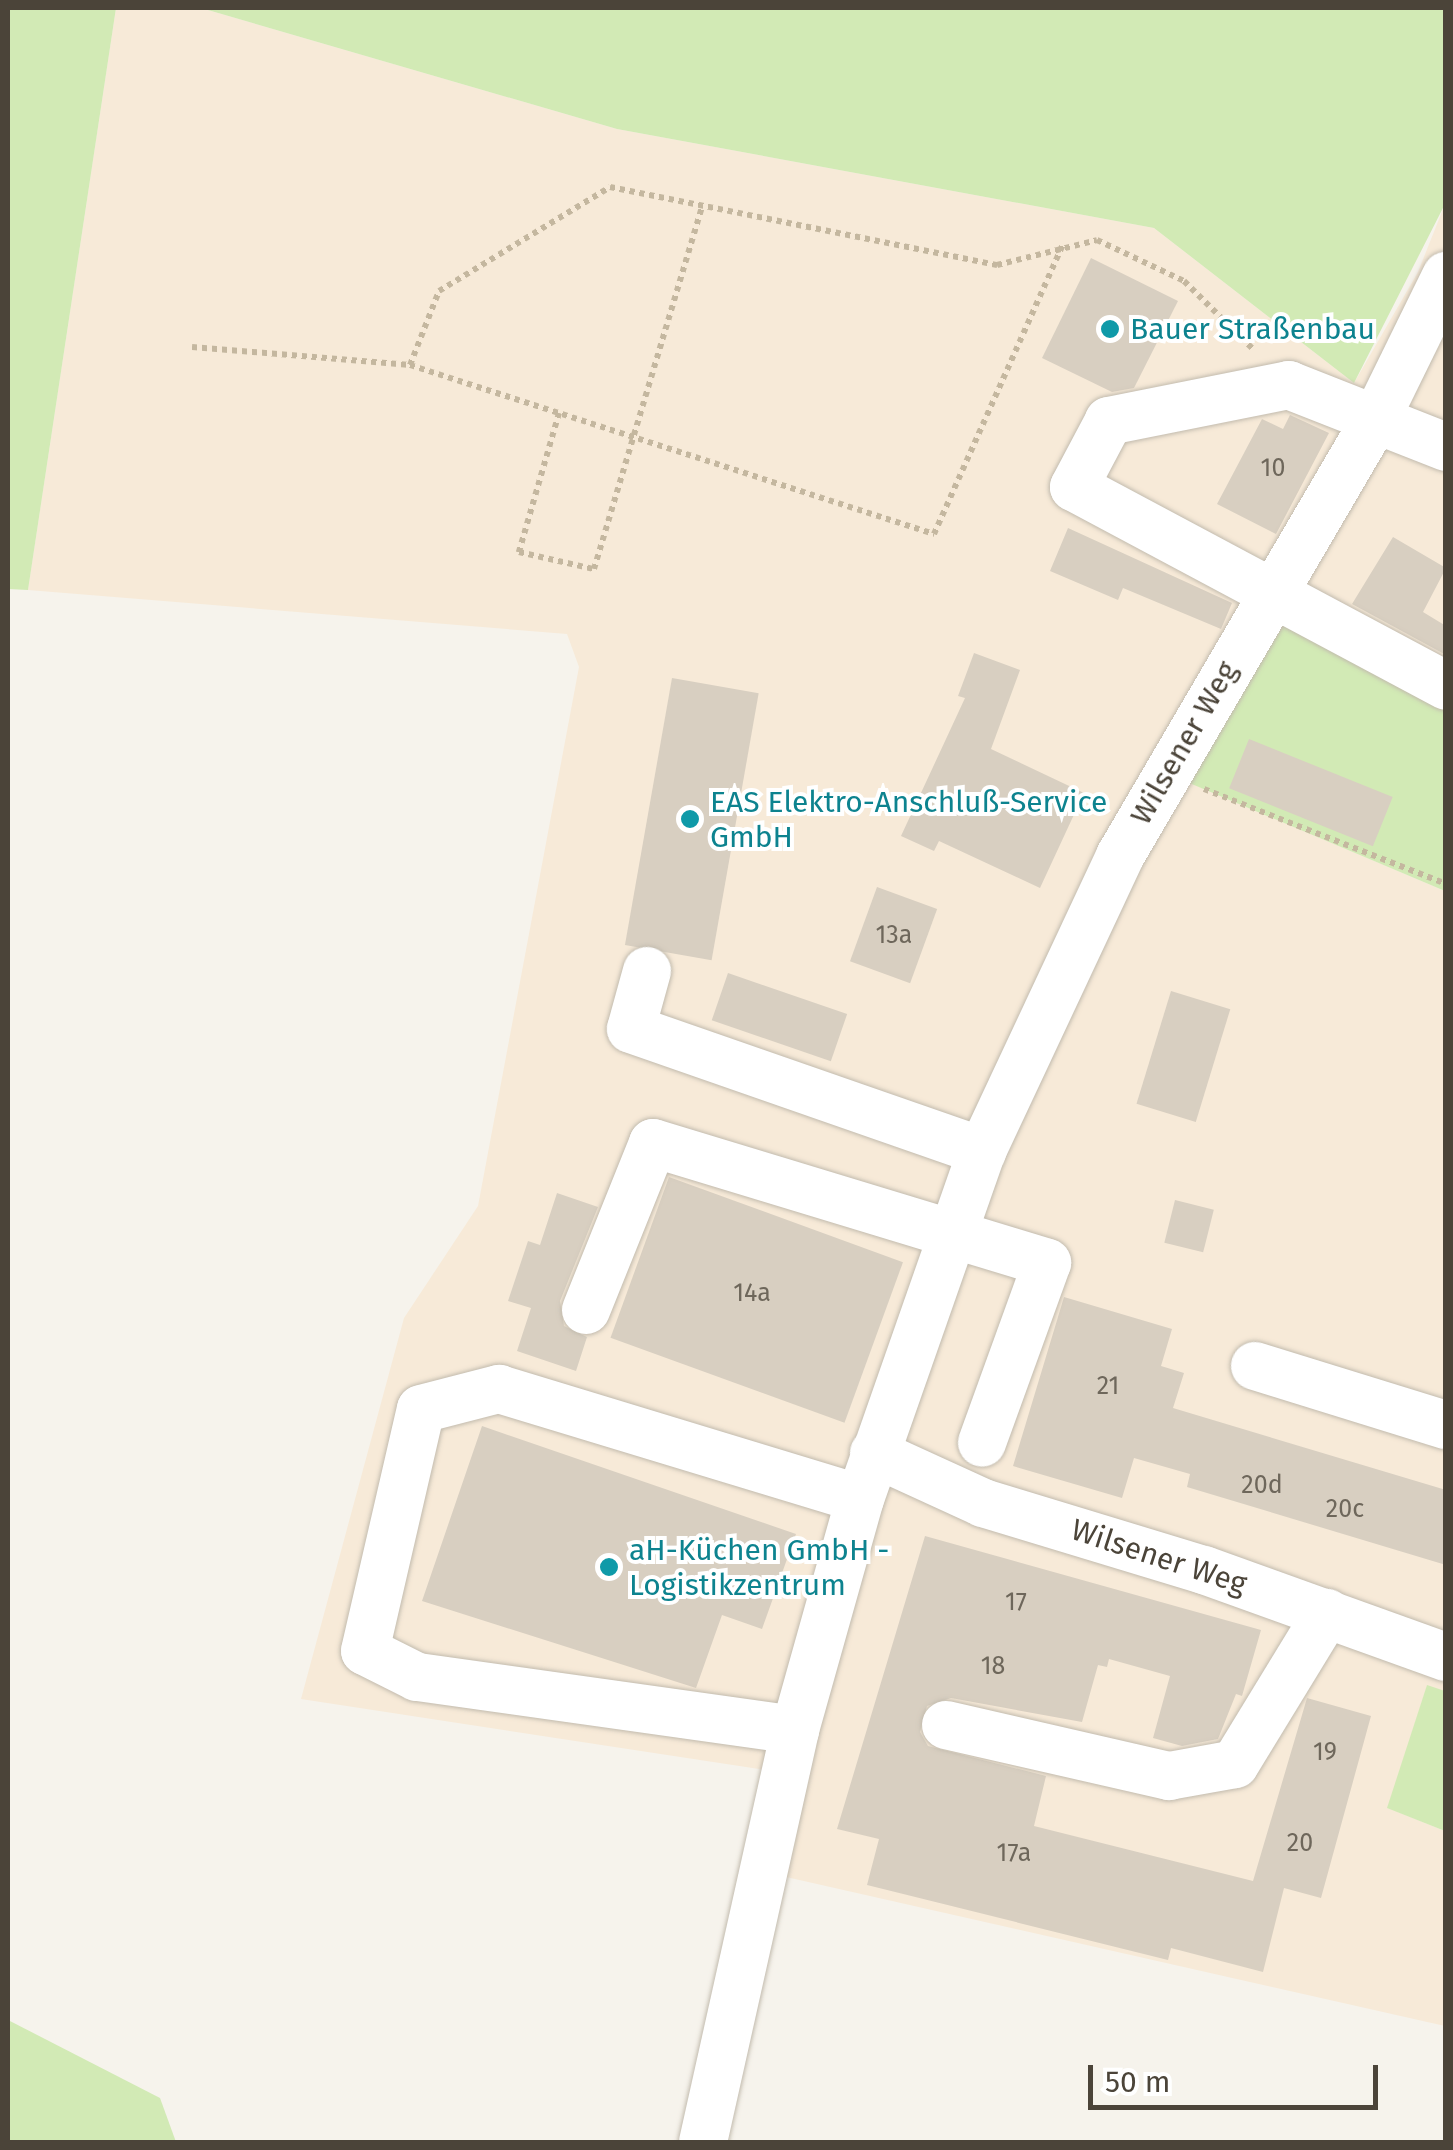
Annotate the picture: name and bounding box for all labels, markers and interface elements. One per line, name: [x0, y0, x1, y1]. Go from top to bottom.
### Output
place label: Bauer Straßenbau: [1130, 311, 1375, 347]
marker: Bauer Straßenbau: [1099, 318, 1121, 340]
house number: 10: [1261, 453, 1285, 483]
street label: Wilsener Weg: [1123, 655, 1245, 831]
place label: EAS Elektro-Anschluß-Service GmbH: [710, 784, 1107, 854]
marker: EAS Elektro-Anschluß-Service GmbH: [679, 808, 701, 830]
house number: 13a: [876, 920, 912, 950]
house number: 14a: [733, 1278, 771, 1308]
house number: 21: [1097, 1371, 1119, 1401]
house number: 20d: [1241, 1470, 1283, 1500]
house number: 20c: [1326, 1494, 1364, 1524]
street label: Wilsener Weg: [1067, 1512, 1251, 1602]
place label: aH-Küchen GmbH - Logistikzentrum: [629, 1532, 889, 1602]
marker: aH-Küchen GmbH - Logistikzentrum: [598, 1556, 620, 1578]
house number: 17: [1005, 1587, 1027, 1617]
house number: 18: [981, 1651, 1005, 1681]
house number: 19: [1313, 1737, 1337, 1767]
house number: 20: [1287, 1828, 1313, 1858]
house number: 17a: [997, 1838, 1031, 1868]
scale bar: [1093, 2045, 1383, 2107]
text: 50 m: [1105, 2064, 1170, 2100]

